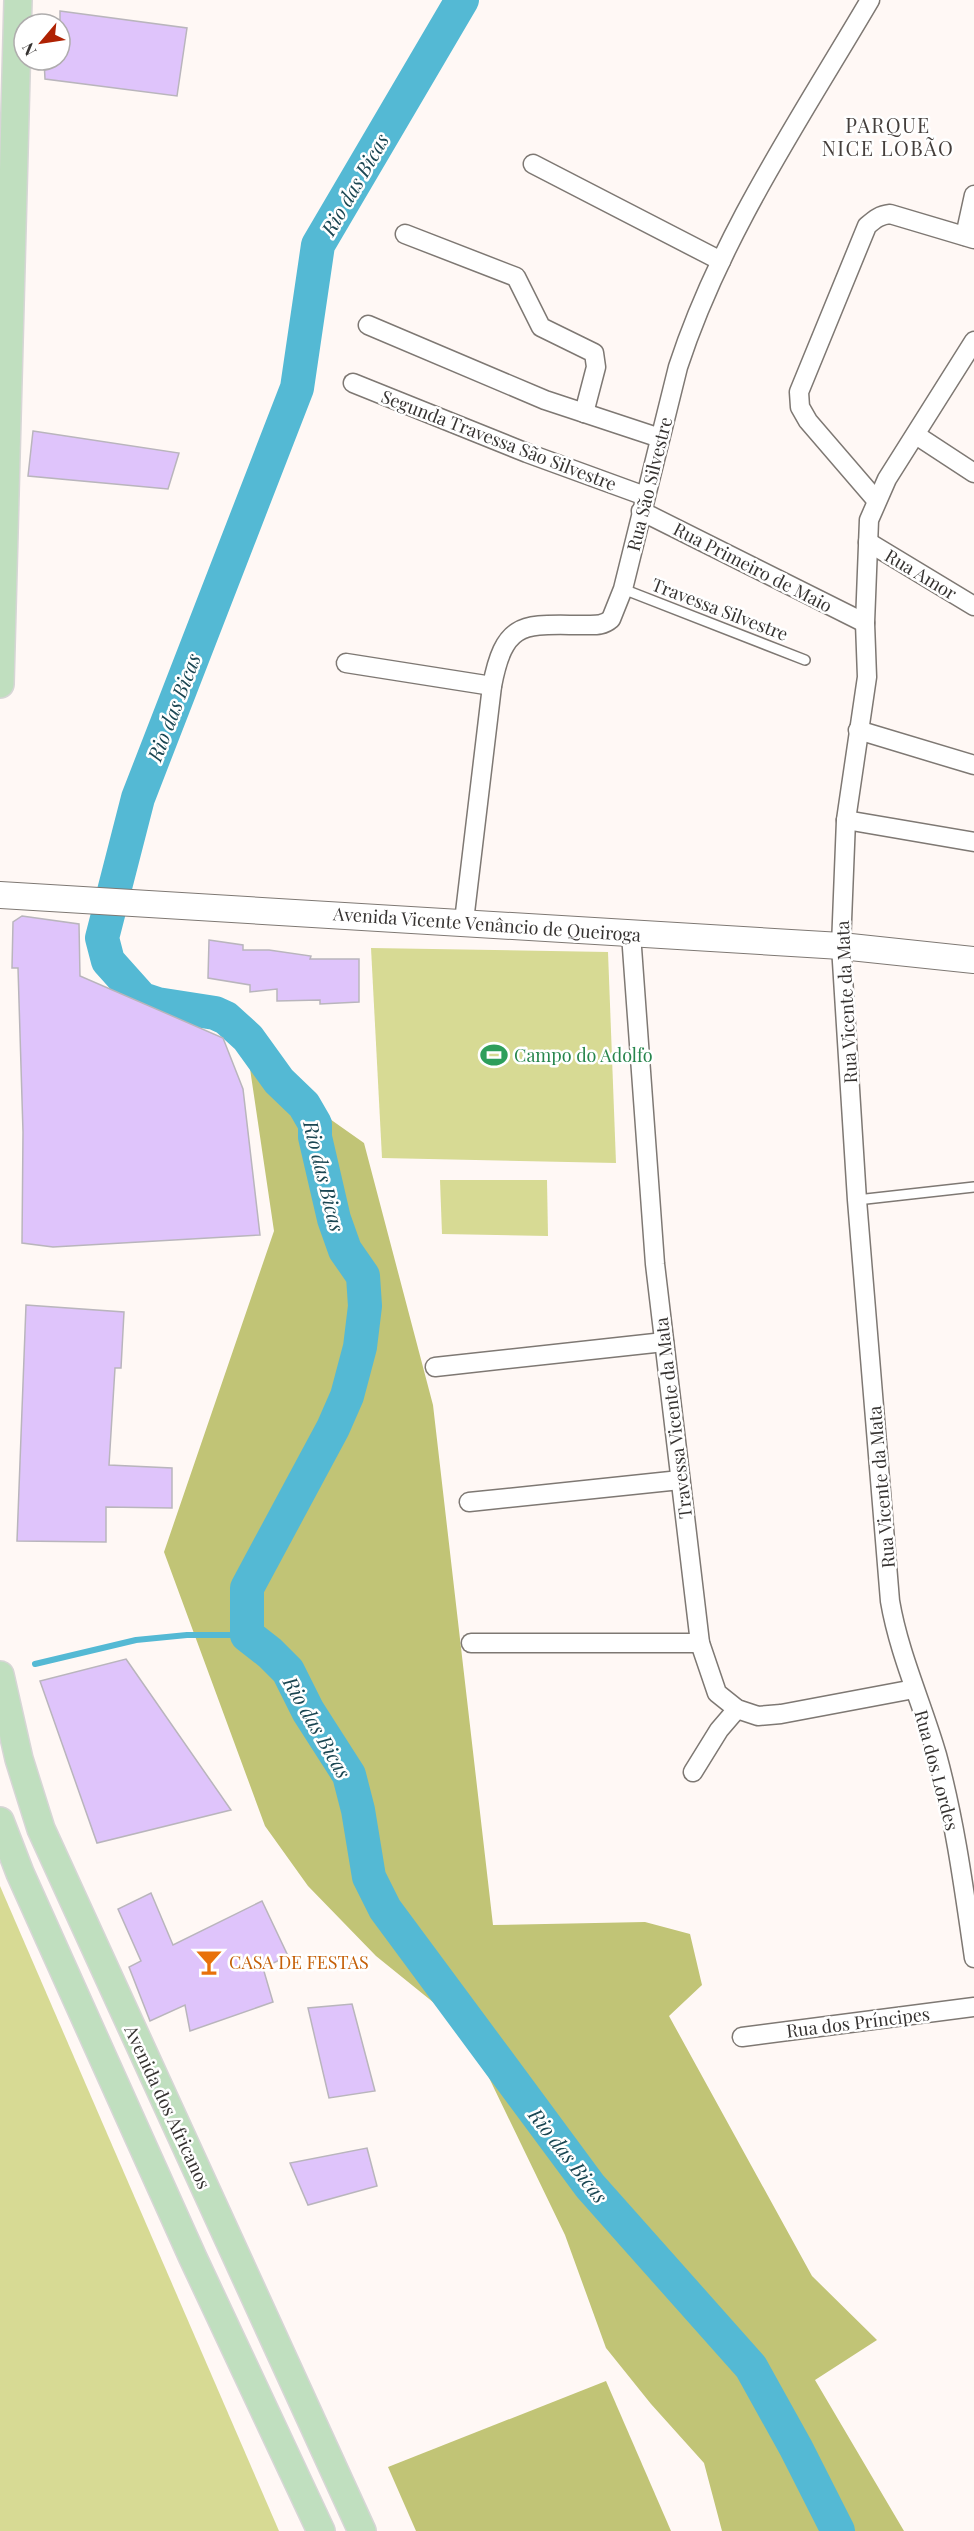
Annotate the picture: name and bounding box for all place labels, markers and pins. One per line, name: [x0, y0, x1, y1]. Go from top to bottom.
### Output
sports icon: Campo do Adolfo: [479, 1040, 509, 1070]
place label: Campo do Adolfo: [514, 1043, 653, 1067]
bar icon: CASA DE FESTAS: [194, 1947, 224, 1977]
place label: CASA DE FESTAS: [229, 1950, 369, 1974]

